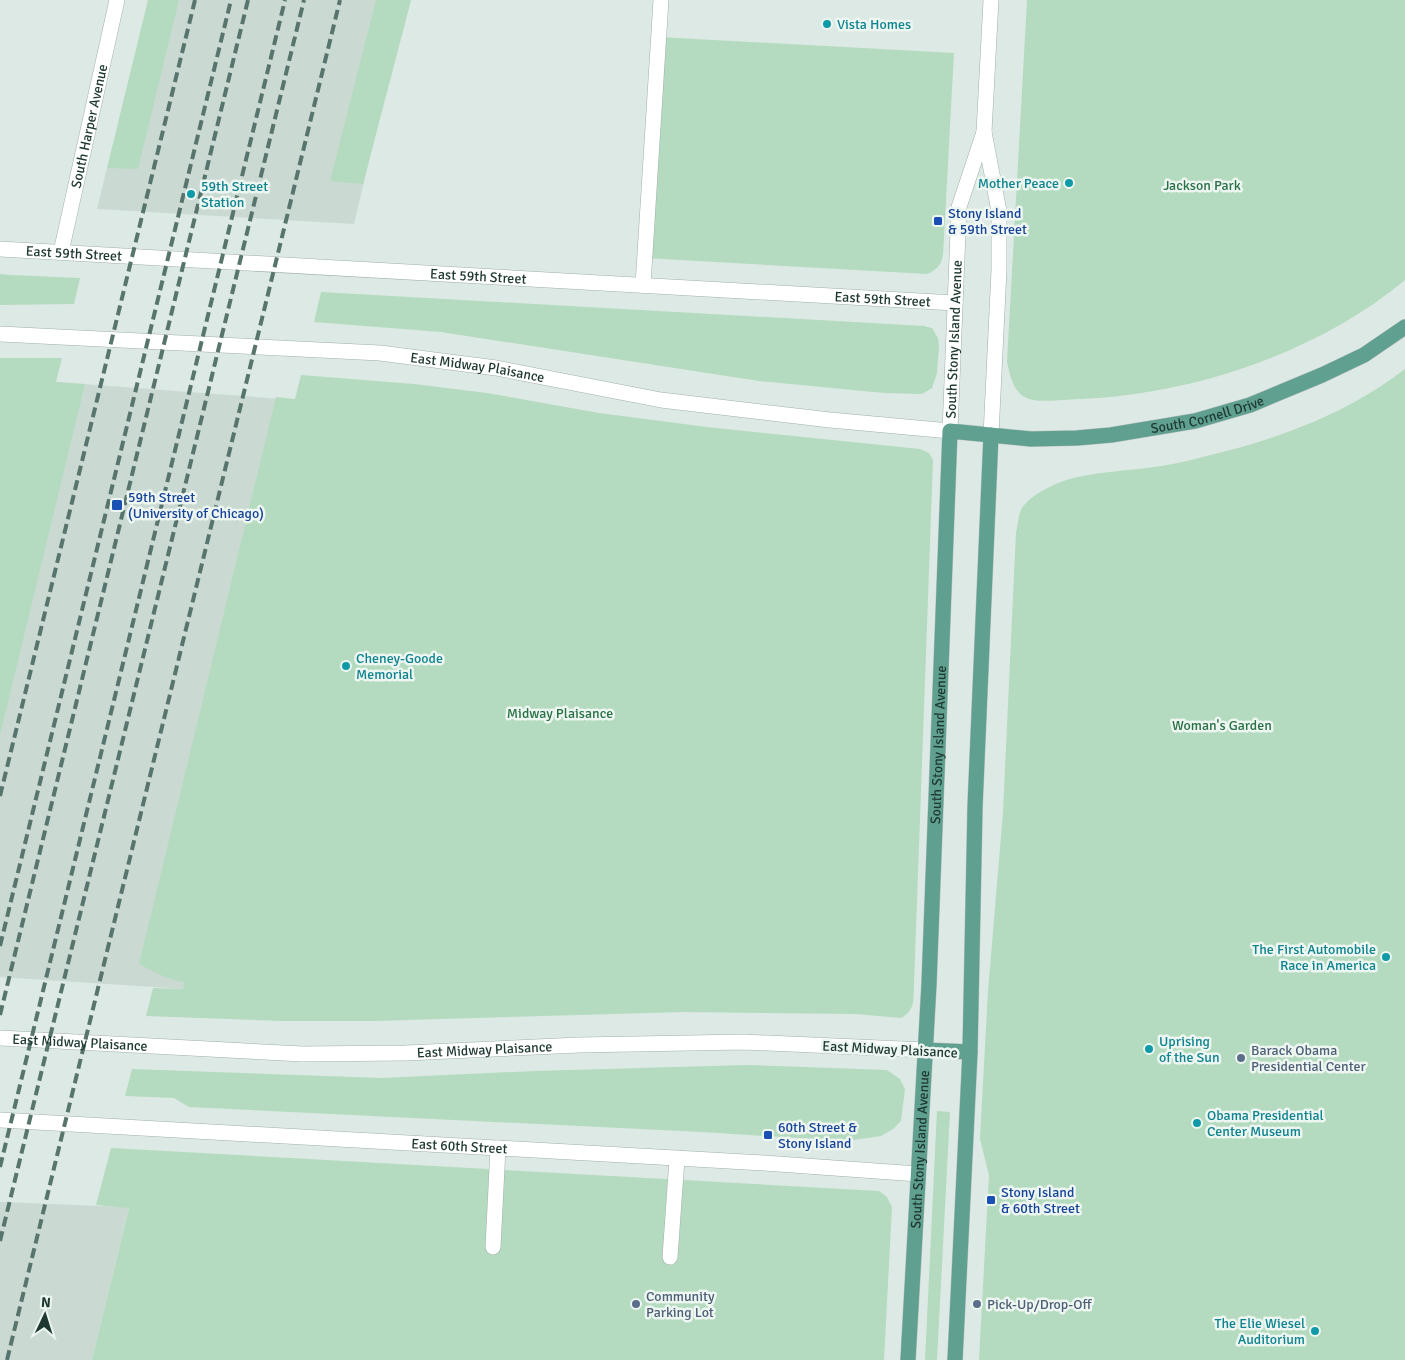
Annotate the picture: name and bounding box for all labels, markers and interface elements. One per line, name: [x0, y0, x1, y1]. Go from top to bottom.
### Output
place label: Vista Homes: [837, 16, 911, 33]
marker: Vista Homes: [821, 18, 833, 30]
street label: South Harper Avenue: [67, 63, 112, 190]
place label: Mother Peace: [978, 175, 1059, 192]
marker: Mother Peace: [1063, 177, 1075, 189]
park label: Jackson Park: [1163, 177, 1241, 194]
place label: 59th Street Station: [201, 178, 268, 211]
marker: 59th Street Station: [185, 188, 197, 200]
place label: Stony Island & 59th Street: [948, 205, 1027, 238]
marker: Stony Island & 59th Street: [932, 215, 944, 227]
street label: East 59th Street: [25, 242, 123, 265]
street label: South Stony Island Avenue: [943, 260, 966, 419]
street label: East 59th Street: [430, 265, 527, 288]
street label: East 59th Street: [834, 288, 931, 311]
street label: East Midway Plaisance: [409, 349, 546, 386]
street label: South Cornell Drive: [1149, 392, 1267, 437]
place label: 59th Street (University of Chicago): [128, 489, 264, 522]
marker: 59th Street (University of Chicago): [110, 498, 124, 512]
place label: Cheney-Goode Memorial: [356, 650, 443, 683]
marker: Cheney-Goode Memorial: [340, 660, 352, 672]
street label: South Stony Island Avenue: [927, 665, 950, 824]
park label: Midway Plaisance: [507, 705, 613, 722]
park label: Woman's Garden: [1172, 717, 1272, 734]
place label: The First Automobile Race in America: [1252, 941, 1376, 974]
marker: The First Automobile Race in America: [1380, 951, 1392, 963]
street label: East Midway Plaisance: [12, 1031, 148, 1055]
place label: Uprising of the Sun: [1159, 1033, 1220, 1066]
street label: East Midway Plaisance: [822, 1037, 958, 1062]
street label: East Midway Plaisance: [416, 1038, 553, 1061]
place label: Barack Obama Presidential Center: [1251, 1042, 1366, 1075]
marker: Uprising of the Sun: [1143, 1043, 1155, 1055]
marker: Barack Obama Presidential Center: [1235, 1052, 1247, 1064]
street label: South Stony Island Avenue: [907, 1070, 933, 1229]
place label: Obama Presidential Center Museum: [1207, 1107, 1324, 1140]
marker: Obama Presidential Center Museum: [1191, 1117, 1203, 1129]
place label: 60th Street & Stony Island: [778, 1119, 857, 1152]
marker: 60th Street & Stony Island: [762, 1129, 774, 1141]
street label: East 60th Street: [411, 1135, 508, 1158]
place label: Stony Island & 60th Street: [1001, 1184, 1080, 1217]
marker: Stony Island & 60th Street: [985, 1194, 997, 1206]
place label: Community Parking Lot: [646, 1288, 715, 1321]
north arrow: [20, 1290, 70, 1340]
text: N: [40, 1294, 51, 1311]
place label: Pick-Up/Drop-Off: [987, 1296, 1092, 1313]
marker: Community Parking Lot: [630, 1298, 642, 1310]
marker: Pick-Up/Drop-Off: [971, 1298, 983, 1310]
place label: The Elie Wiesel Auditorium: [1215, 1315, 1305, 1348]
marker: The Elie Wiesel Auditorium: [1309, 1325, 1321, 1337]

